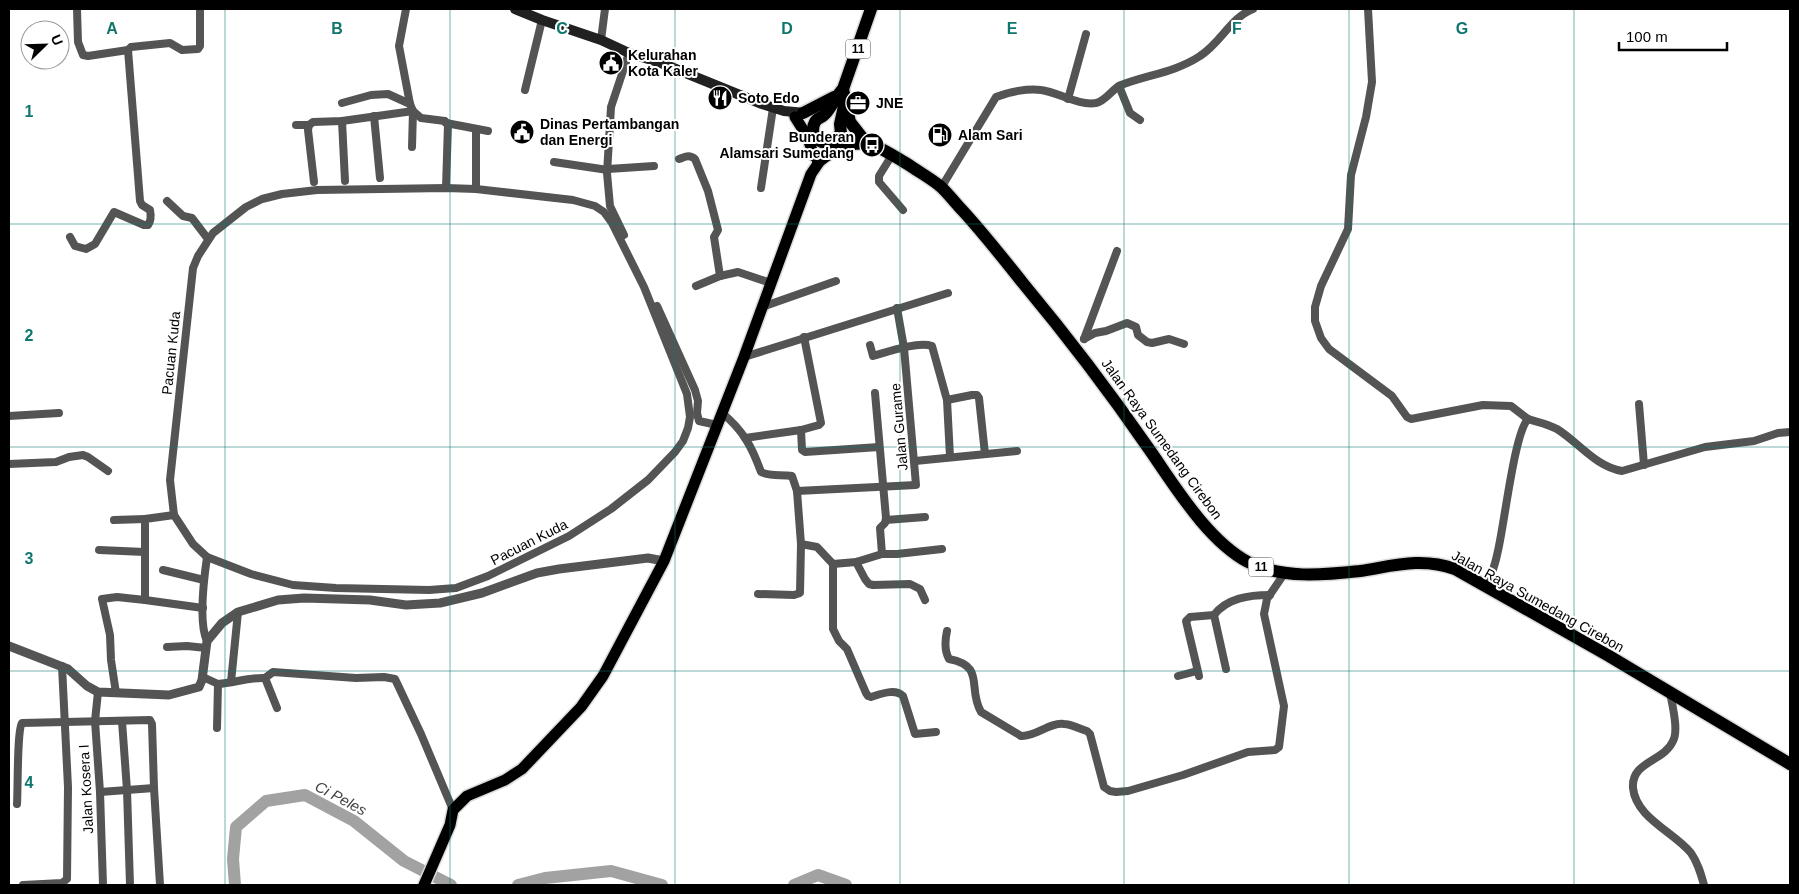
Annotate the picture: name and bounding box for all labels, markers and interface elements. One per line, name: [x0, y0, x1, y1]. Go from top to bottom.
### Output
north arrow: [20, 20, 70, 70]
text: A: [106, 20, 118, 37]
text: B: [331, 20, 343, 37]
text: C: [556, 20, 568, 37]
text: D: [781, 20, 793, 37]
text: E: [1007, 20, 1018, 37]
text: F: [1232, 20, 1242, 37]
text: G: [1456, 20, 1468, 37]
scale bar: [1619, 20, 1726, 52]
text: 100 m: [1626, 28, 1668, 45]
text: U: [48, 32, 66, 48]
road number: 11: [846, 40, 870, 59]
place label: Kelurahan Kota Kaler: [628, 47, 699, 79]
public building icon: Kelurahan Kota Kaler: [598, 50, 624, 76]
restaurant icon: Soto Edo: [707, 85, 733, 111]
place label: Soto Edo: [738, 90, 799, 106]
office icon: JNE: [845, 90, 871, 116]
place label: JNE: [876, 95, 903, 111]
text: 1: [25, 103, 34, 120]
place label: Dinas Pertambangan dan Energi: [540, 116, 679, 148]
public building icon: Dinas Pertambangan dan Energi: [509, 119, 535, 145]
fuel station icon: Alam Sari: [927, 122, 953, 148]
place label: Alam Sari: [958, 127, 1023, 143]
place label: Bunderan Alamsari Sumedang: [719, 129, 854, 161]
bus stop icon: Bunderan Alamsari Sumedang: [859, 132, 885, 158]
street label: Pacuan Kuda: [159, 310, 183, 396]
text: 2: [25, 327, 34, 344]
street label: Jalan Raya Sumedang Cirebon: [1098, 356, 1226, 522]
street label: Jalan Gurame: [887, 382, 911, 471]
street label: Pacuan Kuda: [488, 516, 570, 568]
street label: Jalan Raya Sumedang Cirebon: [1449, 547, 1627, 655]
text: 3: [25, 550, 34, 567]
road number: 11: [1248, 558, 1274, 576]
street label: Jalan Kosera I: [76, 744, 96, 834]
text: 4: [25, 774, 34, 791]
water label: Ci Peles: [312, 777, 370, 819]

